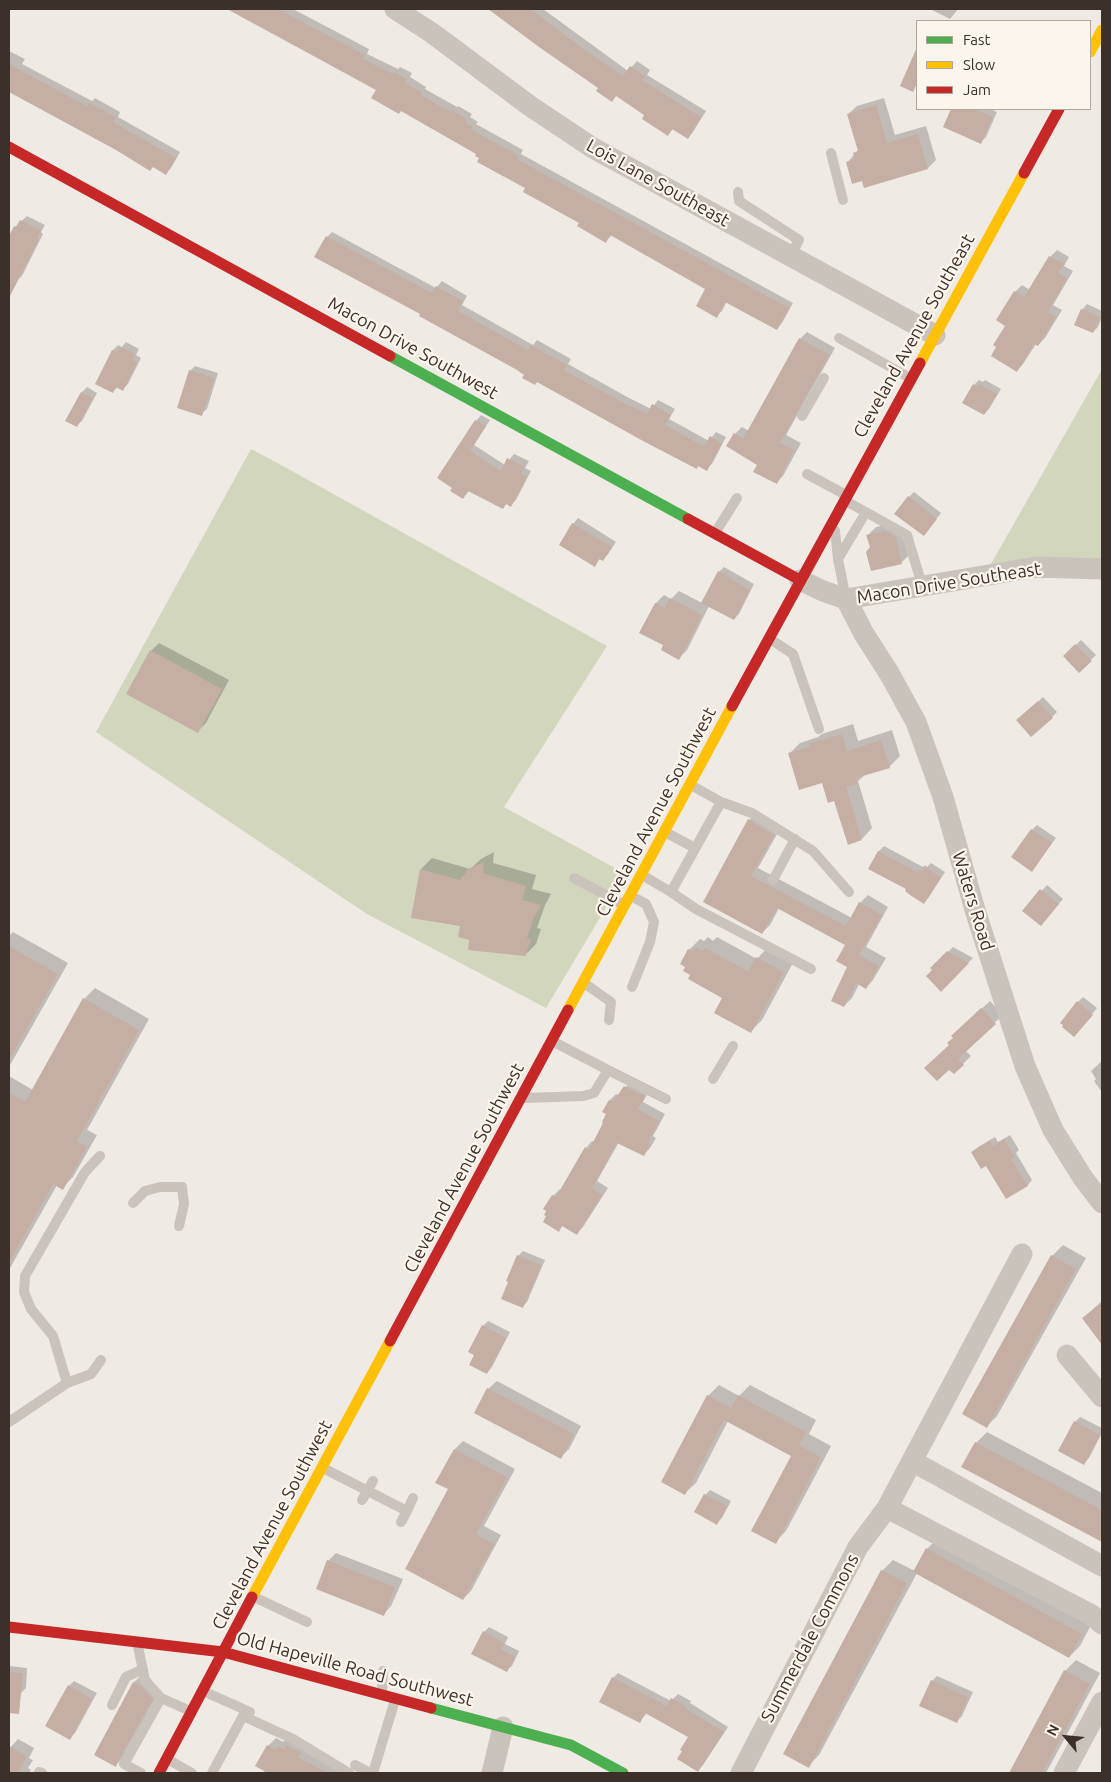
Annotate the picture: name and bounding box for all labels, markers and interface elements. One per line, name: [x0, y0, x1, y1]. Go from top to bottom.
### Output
legend: [916, 20, 1091, 110]
text: Fast: [963, 31, 990, 48]
text: Slow: [963, 56, 995, 73]
text: Jam: [963, 81, 991, 98]
street label: Lois Lane Southeast: [583, 135, 733, 231]
street label: Cleveland Avenue Southeast: [849, 230, 979, 442]
street label: Macon Drive Southwest: [324, 292, 502, 404]
street label: Macon Drive Southeast: [855, 558, 1043, 608]
street label: Cleveland Avenue Southwest: [591, 703, 721, 921]
street label: Waters Road: [948, 849, 998, 953]
street label: Cleveland Avenue Southwest: [399, 1059, 529, 1277]
street label: Cleveland Avenue Southwest: [207, 1416, 337, 1634]
street label: Summerdale Commons: [756, 1550, 864, 1726]
street label: Old Hapeville Road Southwest: [234, 1627, 476, 1711]
north arrow: [1041, 1712, 1091, 1762]
text: N: [1043, 1722, 1062, 1738]

